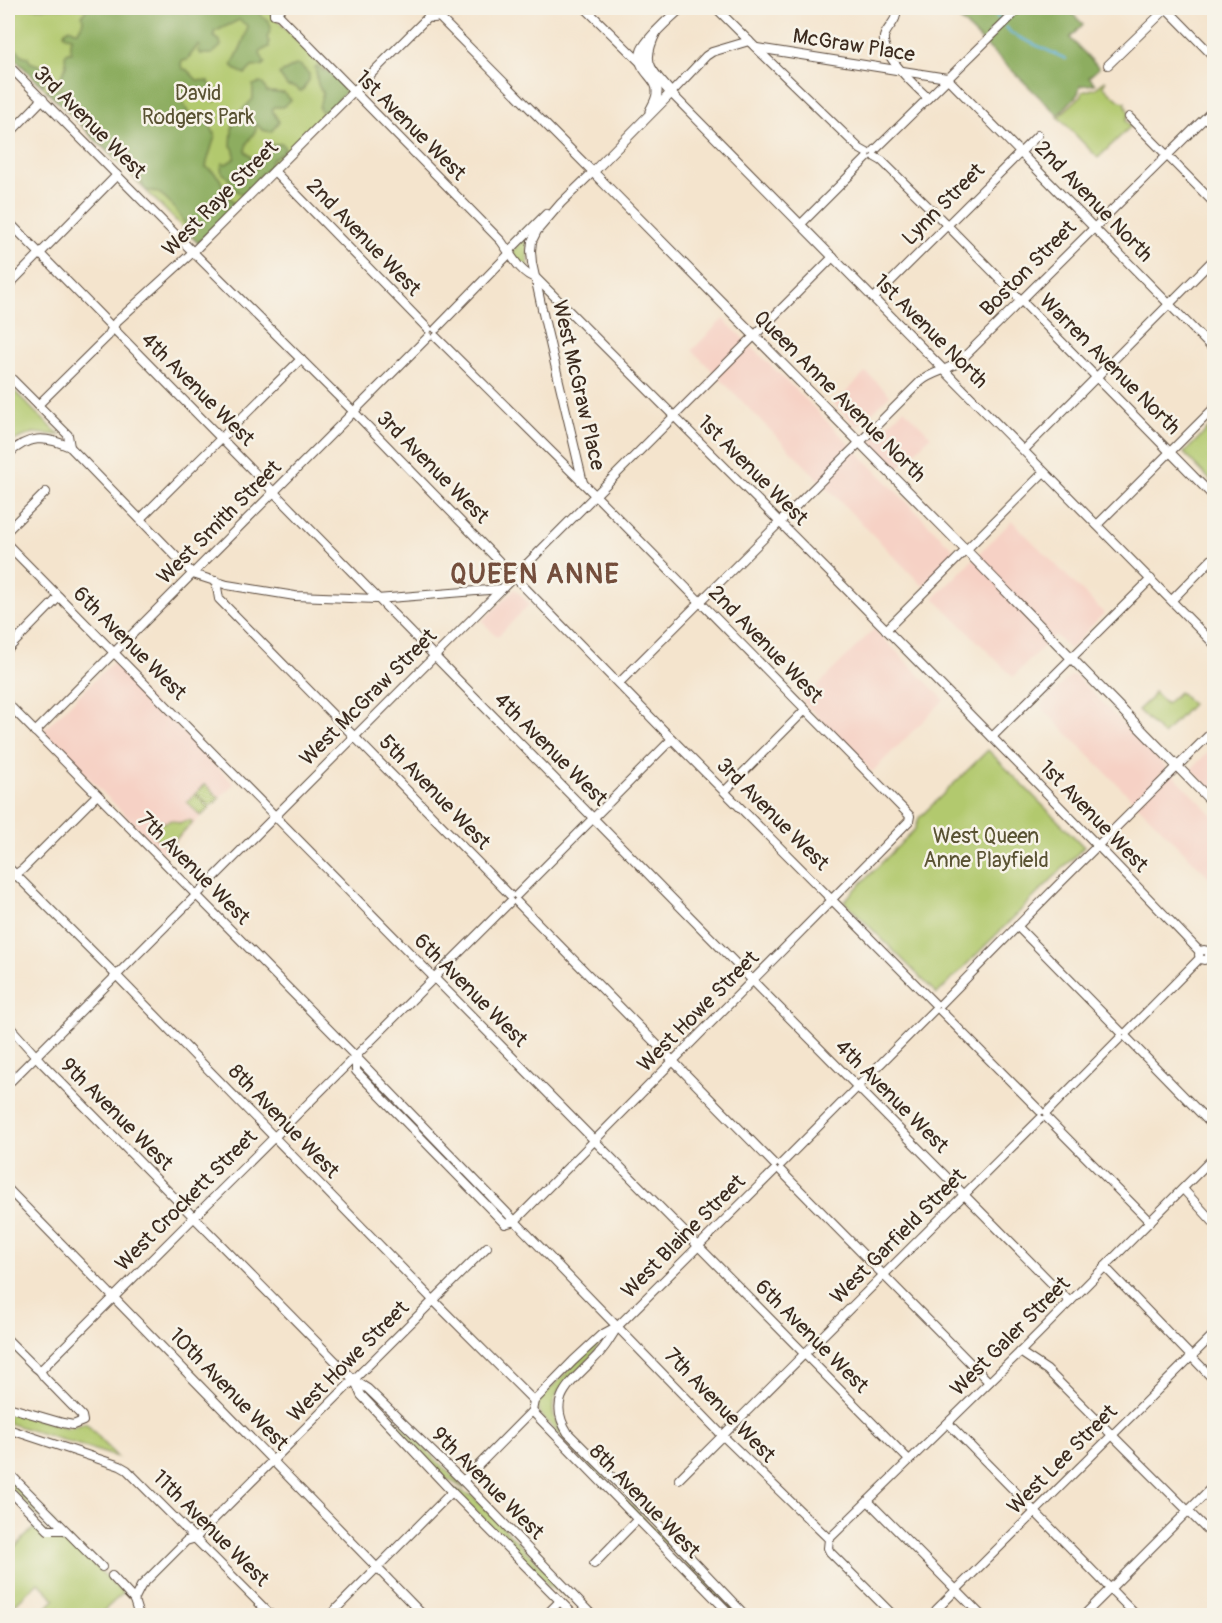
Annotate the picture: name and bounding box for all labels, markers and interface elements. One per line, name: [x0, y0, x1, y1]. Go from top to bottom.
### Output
street label: McGraw Place: [791, 23, 917, 69]
street label: 3rd Avenue West: [27, 60, 152, 185]
street label: 1st Avenue West: [350, 64, 472, 187]
park label: David Rodgers Park: [142, 80, 255, 131]
street label: West Raye Street: [157, 134, 284, 262]
street label: 2nd Avenue North: [1029, 135, 1159, 268]
street label: Lynn Street: [896, 157, 991, 251]
street label: 2nd Avenue West: [301, 173, 427, 302]
street label: Boston Street: [974, 214, 1083, 322]
street label: 1st Avenue North: [868, 268, 994, 394]
street label: Warren Avenue North: [1033, 288, 1186, 441]
street label: West McGraw Place: [546, 297, 611, 473]
street label: Queen Anne Avenue North: [748, 304, 932, 488]
street label: 4th Avenue West: [135, 327, 261, 452]
street label: 3rd Avenue West: [370, 405, 495, 530]
street label: 1st Avenue West: [692, 409, 814, 532]
street label: West Smith Street: [151, 454, 288, 590]
district label: QUEEN ANNE: [450, 558, 620, 591]
street label: 2nd Avenue West: [703, 580, 829, 709]
street label: 6th Avenue West: [67, 581, 193, 706]
street label: West McGraw Street: [294, 623, 443, 772]
street label: 4th Avenue West: [488, 687, 614, 812]
street label: 5th Avenue West: [373, 729, 497, 856]
street label: 3rd Avenue West: [710, 752, 835, 877]
street label: 1st Avenue West: [1033, 755, 1154, 879]
street label: 7th Avenue West: [131, 806, 256, 931]
park label: West Queen Anne Playfield: [923, 823, 1049, 874]
street label: 6th Avenue West: [408, 928, 534, 1053]
street label: West Howe Street: [632, 944, 765, 1078]
street label: 4th Avenue West: [829, 1034, 955, 1159]
street label: 9th Avenue West: [54, 1052, 179, 1177]
street label: 8th Avenue West: [222, 1058, 345, 1185]
street label: West Crockett Street: [110, 1123, 264, 1277]
street label: West Garfield Street: [825, 1162, 972, 1310]
street label: West Blaine Street: [616, 1168, 751, 1304]
street label: West Galer Street: [945, 1270, 1076, 1402]
street label: 6th Avenue West: [749, 1274, 875, 1399]
street label: West Howe Street: [282, 1294, 415, 1428]
street label: 10th Avenue West: [163, 1322, 295, 1457]
street label: 7th Avenue West: [658, 1342, 782, 1469]
street label: West Lee Street: [1002, 1398, 1123, 1520]
street label: 9th Avenue West: [425, 1421, 550, 1546]
street label: 8th Avenue West: [583, 1438, 706, 1565]
street label: 11th Avenue West: [146, 1464, 275, 1593]

